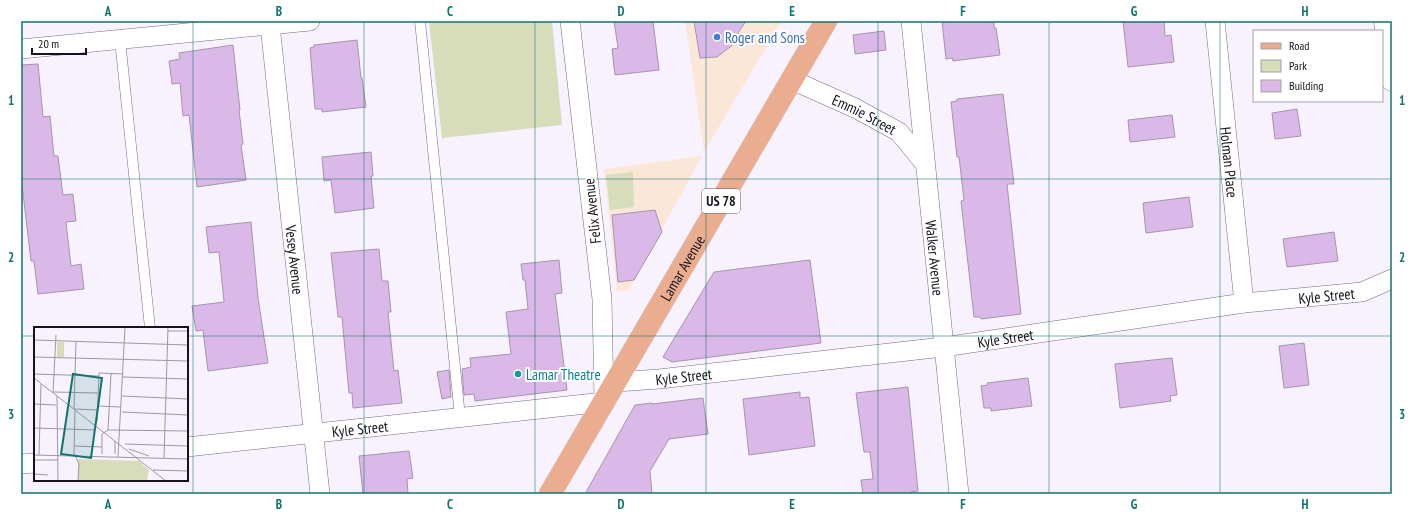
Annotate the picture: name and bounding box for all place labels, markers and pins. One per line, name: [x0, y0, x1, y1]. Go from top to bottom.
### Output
place label: Roger and Sons: [725, 28, 805, 47]
marker: Roger and Sons: [712, 32, 722, 42]
place label: Lamar Theatre: [526, 365, 601, 384]
marker: Lamar Theatre: [513, 369, 523, 379]

